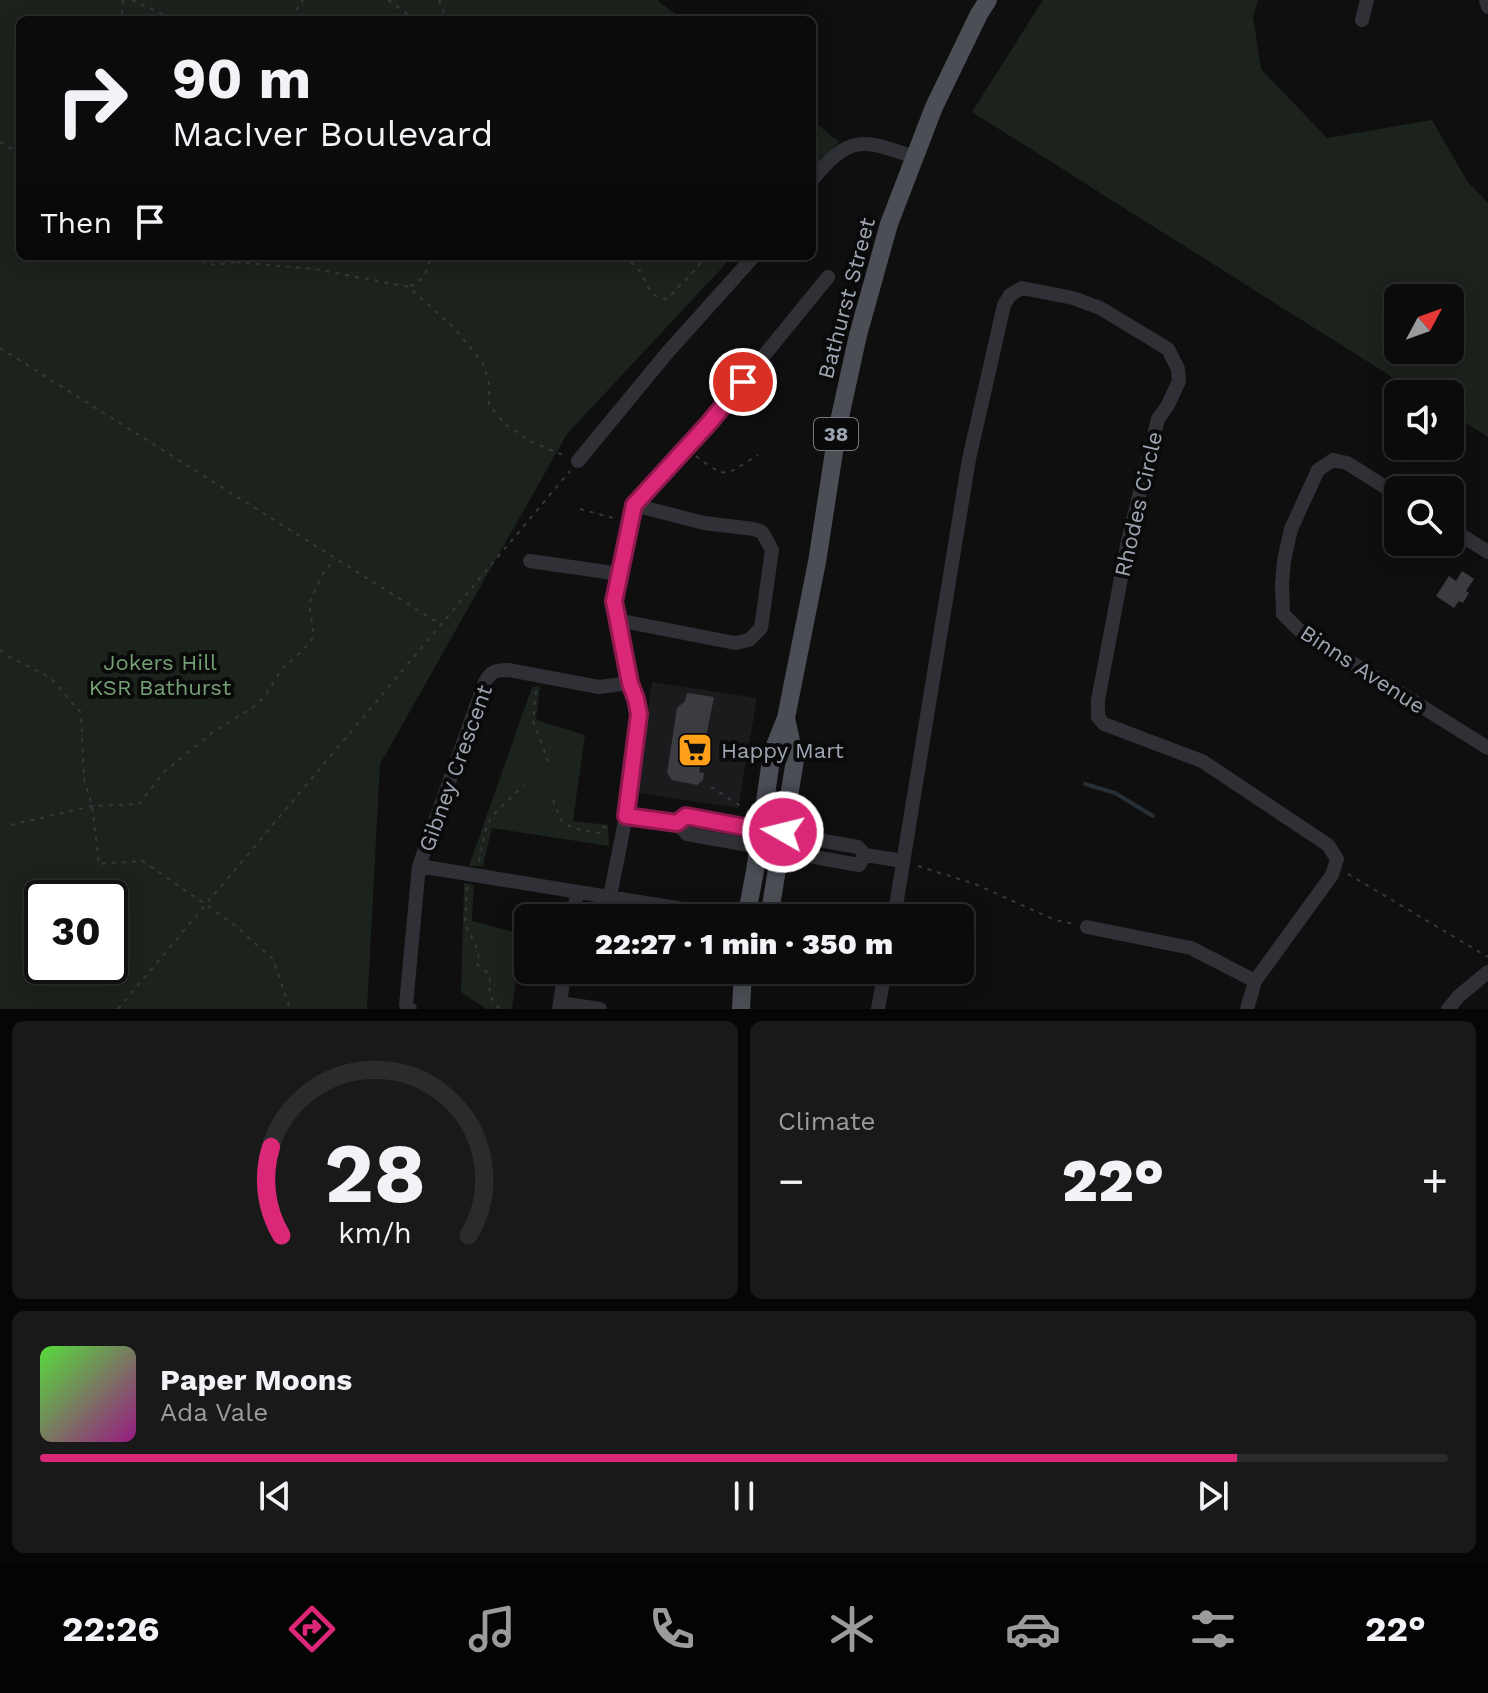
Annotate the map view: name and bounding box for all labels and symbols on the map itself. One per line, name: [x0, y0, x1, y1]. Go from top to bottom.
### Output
street label: Bathurst Street: [813, 215, 880, 381]
north arrow: [1384, 284, 1464, 364]
pin: [709, 348, 777, 416]
road number: 38: [814, 418, 858, 450]
street label: Rhodes Circle: [1110, 429, 1167, 579]
street label: Binns Avenue: [1296, 620, 1430, 719]
park label: Jokers Hill KSR Bathurst: [89, 650, 231, 700]
street label: Gibney Crescent: [414, 681, 497, 855]
supermarket icon: Happy Mart: [676, 731, 714, 769]
place label: Happy Mart: [721, 738, 844, 763]
position arrow: [741, 790, 825, 874]
speed limit sign: 30: [24, 880, 128, 984]

